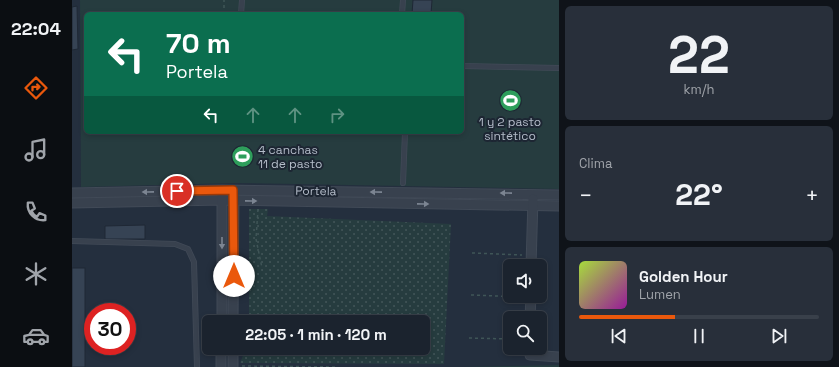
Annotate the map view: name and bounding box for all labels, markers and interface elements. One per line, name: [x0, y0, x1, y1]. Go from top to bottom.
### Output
text: 22:04: [11, 17, 61, 40]
text: 22: [668, 22, 730, 88]
text: 70 m: [166, 25, 231, 61]
icon: left: [100, 28, 152, 80]
text: Portela: [166, 60, 228, 83]
icon: directions: [22, 74, 50, 102]
text: km/h: [684, 81, 714, 98]
sports icon: 1 y 2 pasto sintético: [497, 88, 523, 114]
icon: left: [200, 104, 222, 126]
icon: ahead: [242, 104, 264, 126]
icon: ahead: [284, 104, 306, 126]
icon: right: [326, 104, 348, 126]
place label: 1 y 2 pasto sintético: [479, 114, 541, 144]
icon: music: [22, 136, 50, 164]
place label: 4 canchas 11 de pasto: [258, 142, 323, 172]
sports icon: 4 canchas 11 de pasto: [230, 144, 256, 170]
text: Clima: [579, 155, 612, 172]
pin: [160, 174, 194, 208]
text: 22°: [675, 175, 723, 214]
icon: arrive: [166, 180, 188, 202]
text: −: [579, 181, 593, 209]
text: +: [805, 181, 819, 209]
street label: Portela: [295, 183, 337, 199]
one-way arrow: [142, 188, 154, 195]
one-way arrow: [369, 189, 382, 195]
one-way arrow: [500, 190, 512, 197]
icon: phone: [22, 198, 50, 226]
one-way arrow: [245, 198, 258, 204]
one-way arrow: [417, 201, 430, 207]
one-way arrow: [219, 237, 225, 250]
position arrow: [213, 255, 255, 297]
map controls: [503, 259, 547, 355]
button: sound: [503, 259, 547, 303]
icon: climate: [22, 260, 50, 288]
text: Golden Hour: [639, 267, 728, 286]
text: Lumen: [639, 286, 681, 303]
speed limit sign: 30: [84, 303, 136, 355]
button: search: [503, 311, 547, 355]
icon: car: [22, 322, 50, 350]
text: 22:05 · 1 min · 120 m: [245, 325, 387, 344]
icon: previous: [608, 325, 630, 347]
icon: pause: [688, 325, 710, 347]
icon: next: [768, 325, 790, 347]

